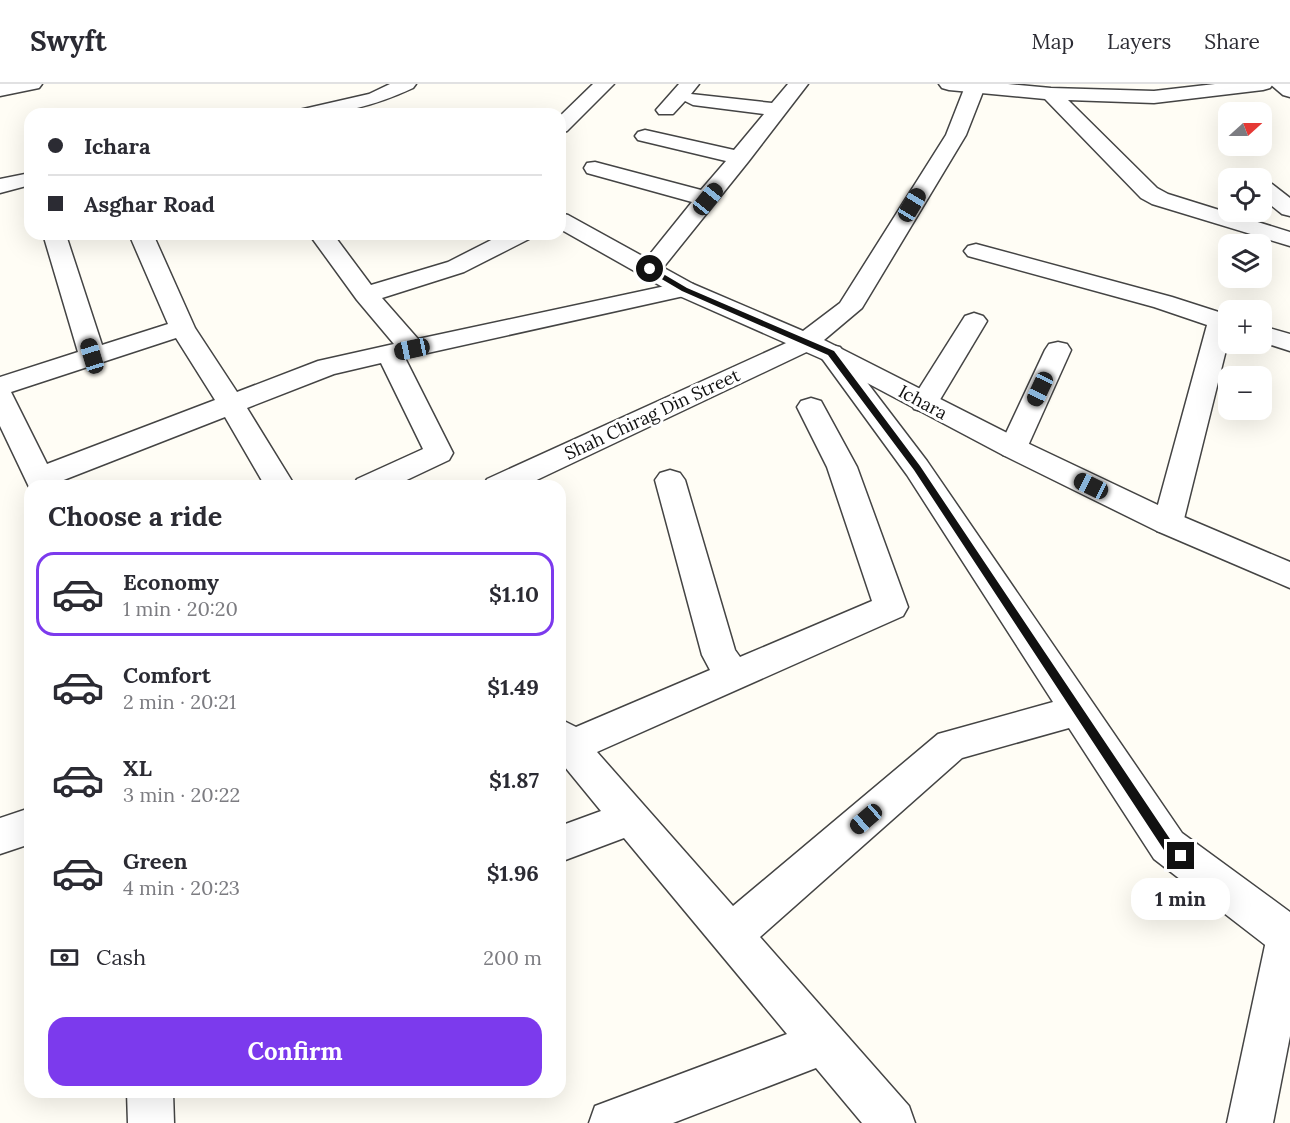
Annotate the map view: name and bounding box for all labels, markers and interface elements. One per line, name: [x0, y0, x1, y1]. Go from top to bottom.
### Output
text: Swyft: [30, 23, 106, 59]
text: Map: [1031, 28, 1074, 55]
text: Layers: [1107, 28, 1171, 55]
text: Share: [1204, 28, 1260, 55]
north arrow: [1218, 102, 1272, 156]
map controls: [1218, 102, 1272, 420]
text: Ichara: [84, 132, 151, 160]
button: locate: [1218, 168, 1272, 222]
car: [690, 179, 726, 219]
car: [895, 185, 929, 225]
text: Asghar Road: [84, 190, 215, 218]
button: layers: [1218, 234, 1272, 288]
route start: [636, 255, 663, 282]
button: +: [1218, 300, 1272, 354]
car: [78, 336, 106, 376]
car: [393, 336, 431, 362]
street label: Shah Chirag Din Street: [561, 363, 743, 465]
button: −: [1218, 366, 1272, 420]
car: [1024, 369, 1056, 409]
street label: Ichara: [895, 380, 951, 424]
car: [1071, 470, 1111, 502]
text: Choose a ride: [48, 499, 222, 533]
icon: car: [51, 567, 105, 621]
text: Economy: [123, 568, 219, 596]
text: $1.10: [489, 580, 539, 608]
text: 1 min · 20:20: [123, 596, 238, 621]
icon: car: [51, 660, 105, 714]
text: Comfort: [123, 661, 211, 689]
text: $1.49: [487, 673, 539, 701]
text: 2 min · 20:21: [123, 689, 236, 714]
icon: car: [51, 753, 105, 807]
text: XL: [123, 754, 152, 782]
text: $1.87: [489, 766, 539, 794]
text: 3 min · 20:22: [123, 782, 240, 807]
car: [847, 800, 885, 838]
route end: [1167, 842, 1194, 869]
icon: car: [51, 846, 105, 900]
text: Green: [123, 847, 188, 875]
text: $1.96: [487, 859, 539, 887]
text: 4 min · 20:23: [123, 875, 240, 900]
callout: 1 min: [1132, 877, 1230, 919]
text: 1 min: [1155, 886, 1206, 911]
icon: cash: [48, 941, 81, 974]
text: Cash: [96, 943, 146, 971]
text: 200 m: [483, 945, 542, 970]
button: Confirm: [48, 1017, 542, 1086]

